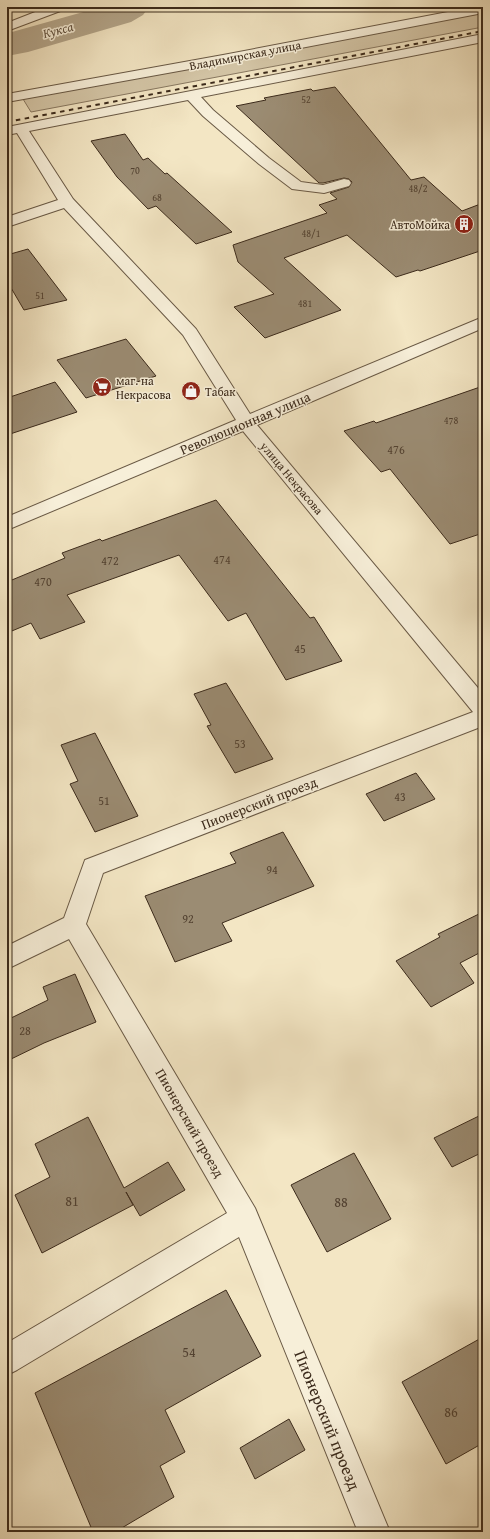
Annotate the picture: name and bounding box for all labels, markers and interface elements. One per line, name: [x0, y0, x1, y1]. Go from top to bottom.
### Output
water label: Кукса: [41, 17, 75, 43]
street label: Владимирская улица: [188, 36, 303, 74]
house number: 52: [301, 92, 311, 107]
house number: 70: [130, 163, 140, 178]
house number: 48/2: [408, 181, 428, 196]
house number: 68: [152, 190, 162, 205]
building icon: АвтоМойка: [453, 213, 475, 235]
place label: АвтоМойка: [390, 216, 450, 233]
house number: 48/1: [301, 226, 321, 241]
house number: 51: [35, 288, 45, 303]
house number: 481: [298, 296, 312, 311]
place label: маг. на Некрасова: [116, 372, 171, 403]
supermarket icon: маг. на Некрасова: [91, 376, 113, 398]
shop icon: Табак: [180, 380, 202, 402]
place label: Табак: [205, 383, 236, 400]
street label: Революционная улица: [177, 386, 314, 460]
house number: 478: [444, 413, 458, 428]
street label: улица Некрасова: [256, 437, 328, 518]
house number: 476: [387, 441, 405, 458]
house number: 474: [213, 551, 231, 568]
house number: 472: [101, 552, 119, 569]
house number: 470: [34, 573, 52, 590]
house number: 45: [294, 640, 306, 657]
house number: 53: [234, 735, 246, 752]
street label: Пионерский проезд: [198, 772, 320, 834]
house number: 43: [394, 788, 406, 805]
house number: 51: [98, 792, 110, 809]
house number: 94: [266, 861, 278, 878]
house number: 92: [182, 910, 194, 927]
house number: 28: [19, 1022, 31, 1039]
street label: Пионерский проезд: [151, 1065, 230, 1182]
house number: 81: [65, 1191, 79, 1211]
house number: 88: [334, 1192, 348, 1212]
house number: 54: [182, 1342, 196, 1362]
street label: Пионерский проезд: [288, 1346, 368, 1494]
house number: 86: [444, 1402, 458, 1422]

